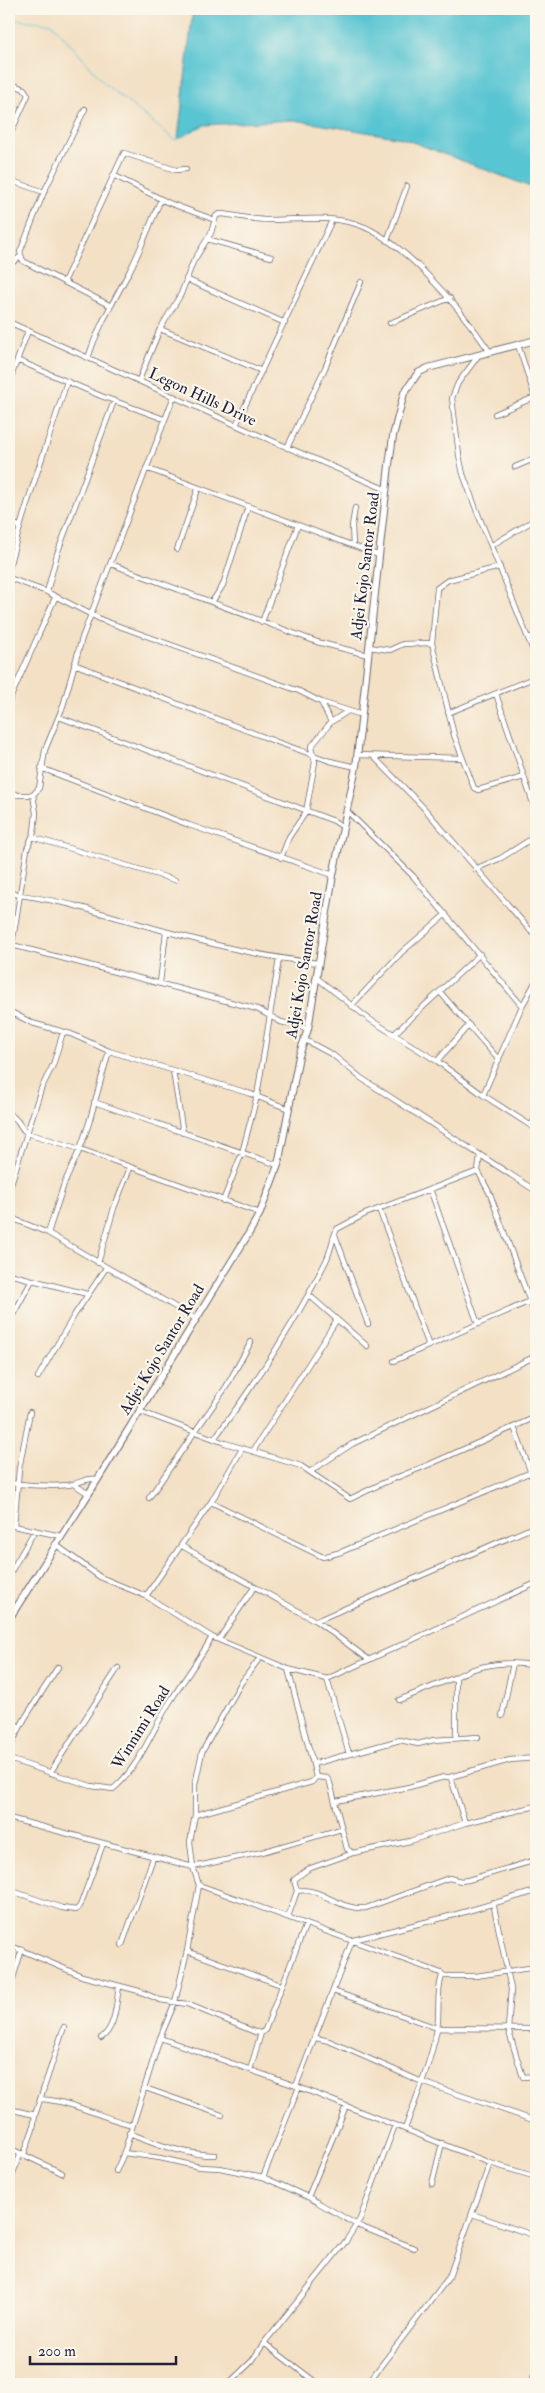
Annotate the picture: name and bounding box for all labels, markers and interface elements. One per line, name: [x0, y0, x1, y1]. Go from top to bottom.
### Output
street label: Legon Hills Drive: [146, 363, 260, 431]
street label: Adjei Kojo Santor Road: [346, 491, 384, 642]
street label: Adjei Kojo Santor Road: [281, 890, 327, 1041]
street label: Adjei Kojo Santor Road: [114, 1281, 209, 1419]
street label: Winnimi Road: [107, 1682, 175, 1774]
scale bar: [30, 2333, 176, 2365]
text: 200 m: [38, 2342, 76, 2361]

